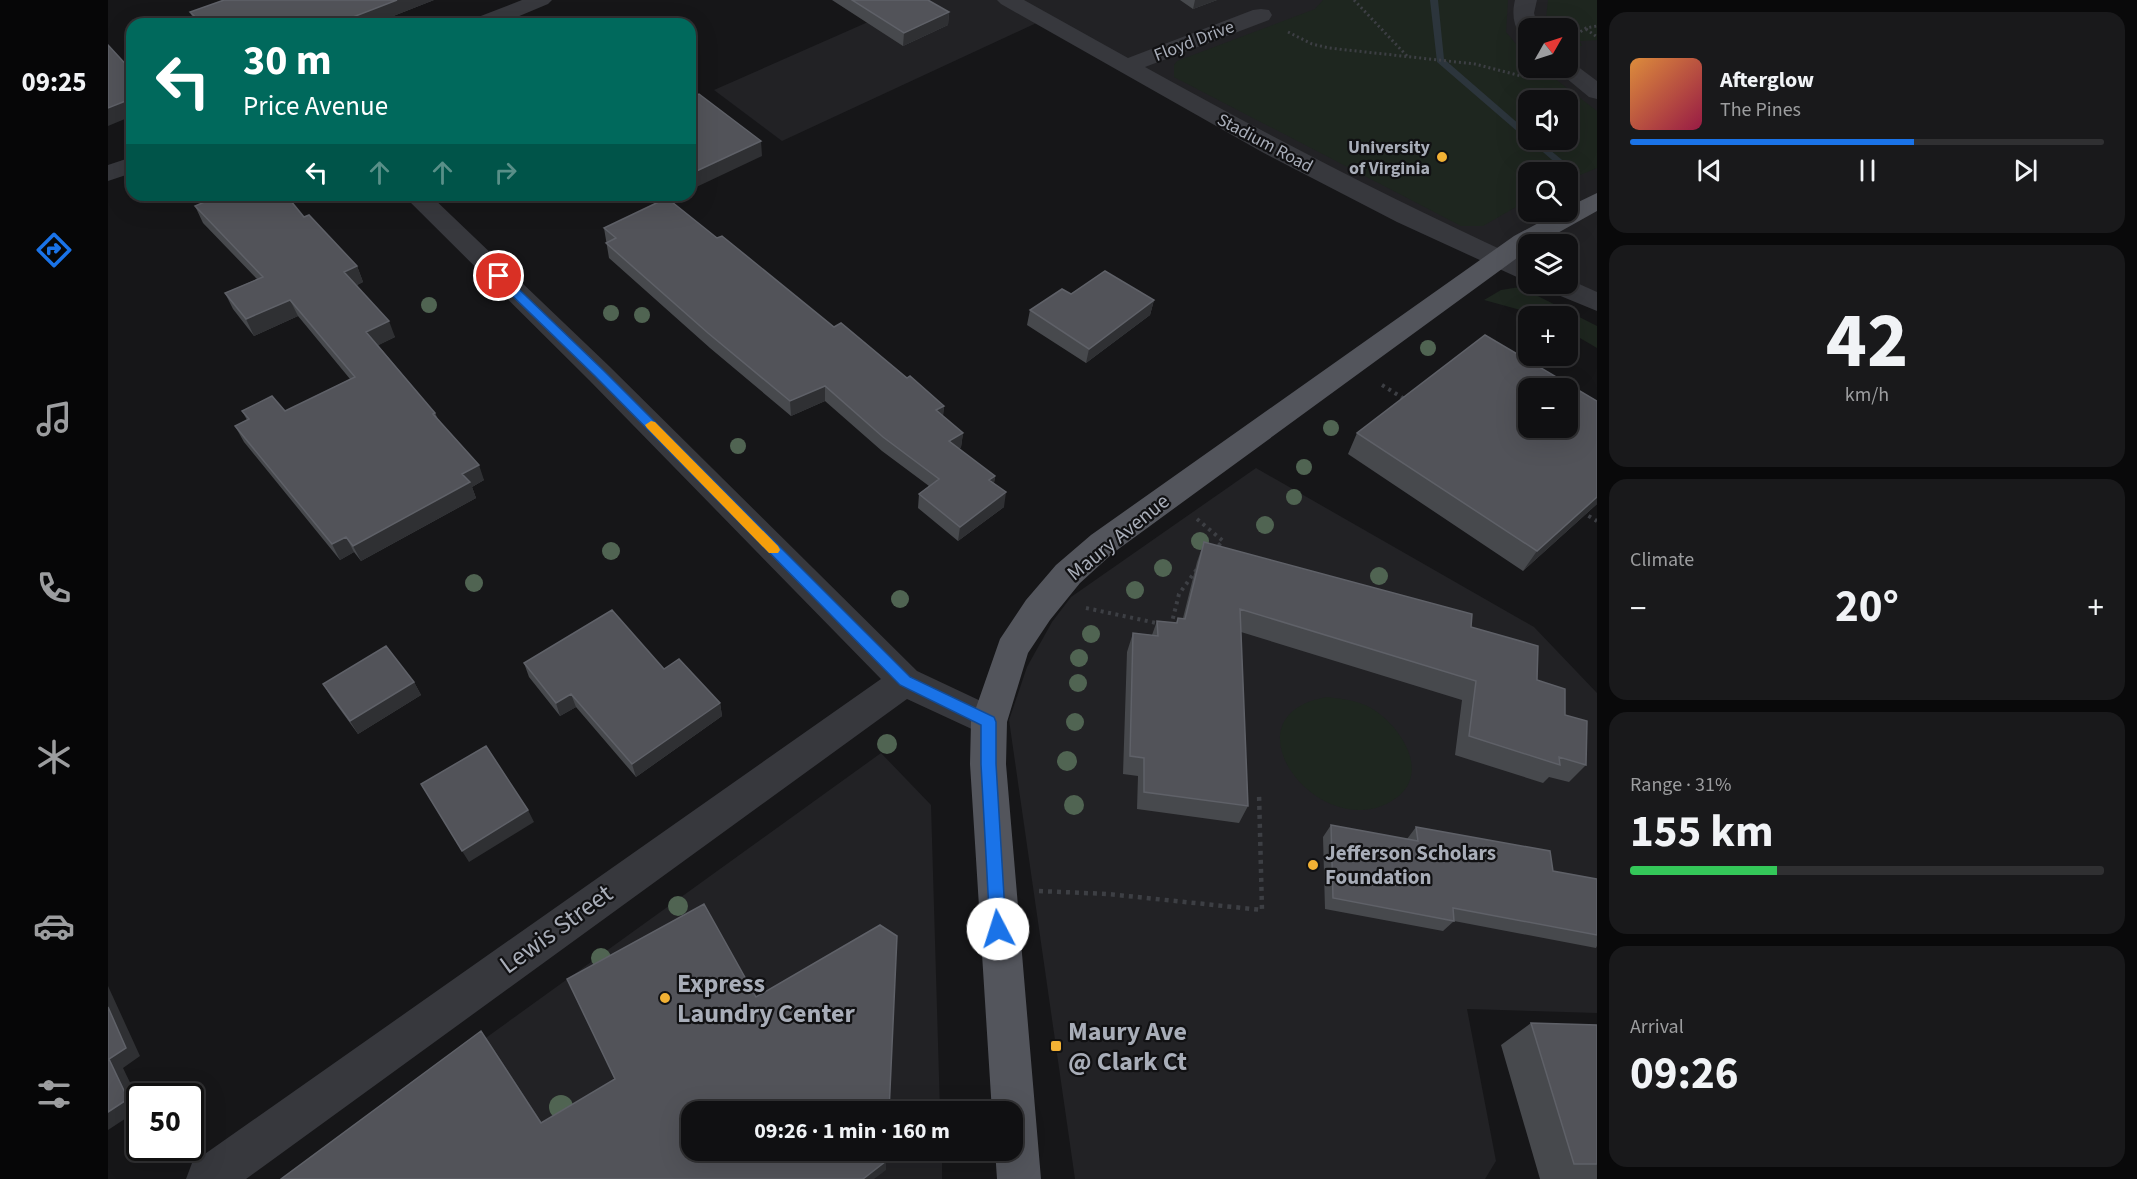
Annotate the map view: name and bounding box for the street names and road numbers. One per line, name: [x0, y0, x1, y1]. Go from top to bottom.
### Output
street label: Floyd Drive: [1150, 14, 1238, 68]
street label: Stadium Road: [1213, 107, 1317, 179]
street label: Maury Avenue: [1060, 486, 1176, 588]
street label: Lewis Street: [492, 875, 620, 983]

